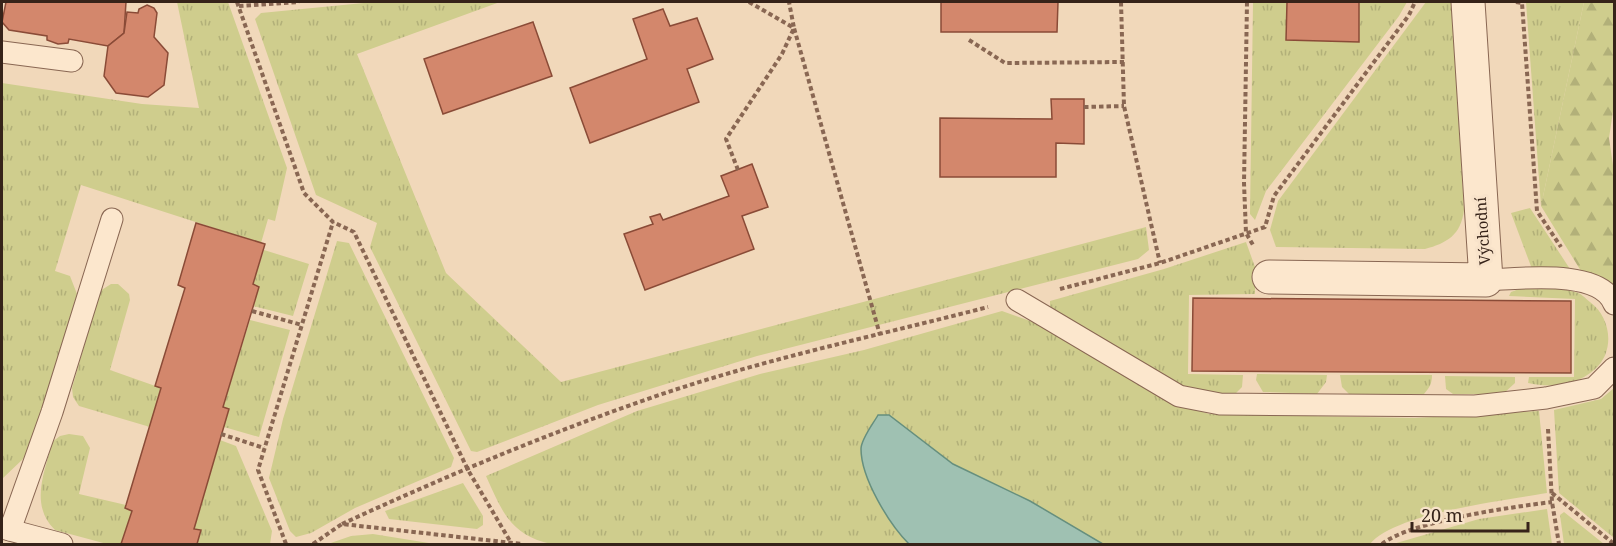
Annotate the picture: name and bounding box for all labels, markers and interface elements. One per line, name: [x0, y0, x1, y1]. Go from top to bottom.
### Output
street label: Východní: [1470, 196, 1494, 266]
scale bar: [1412, 495, 1528, 533]
text: 20 m: [1421, 503, 1463, 527]

